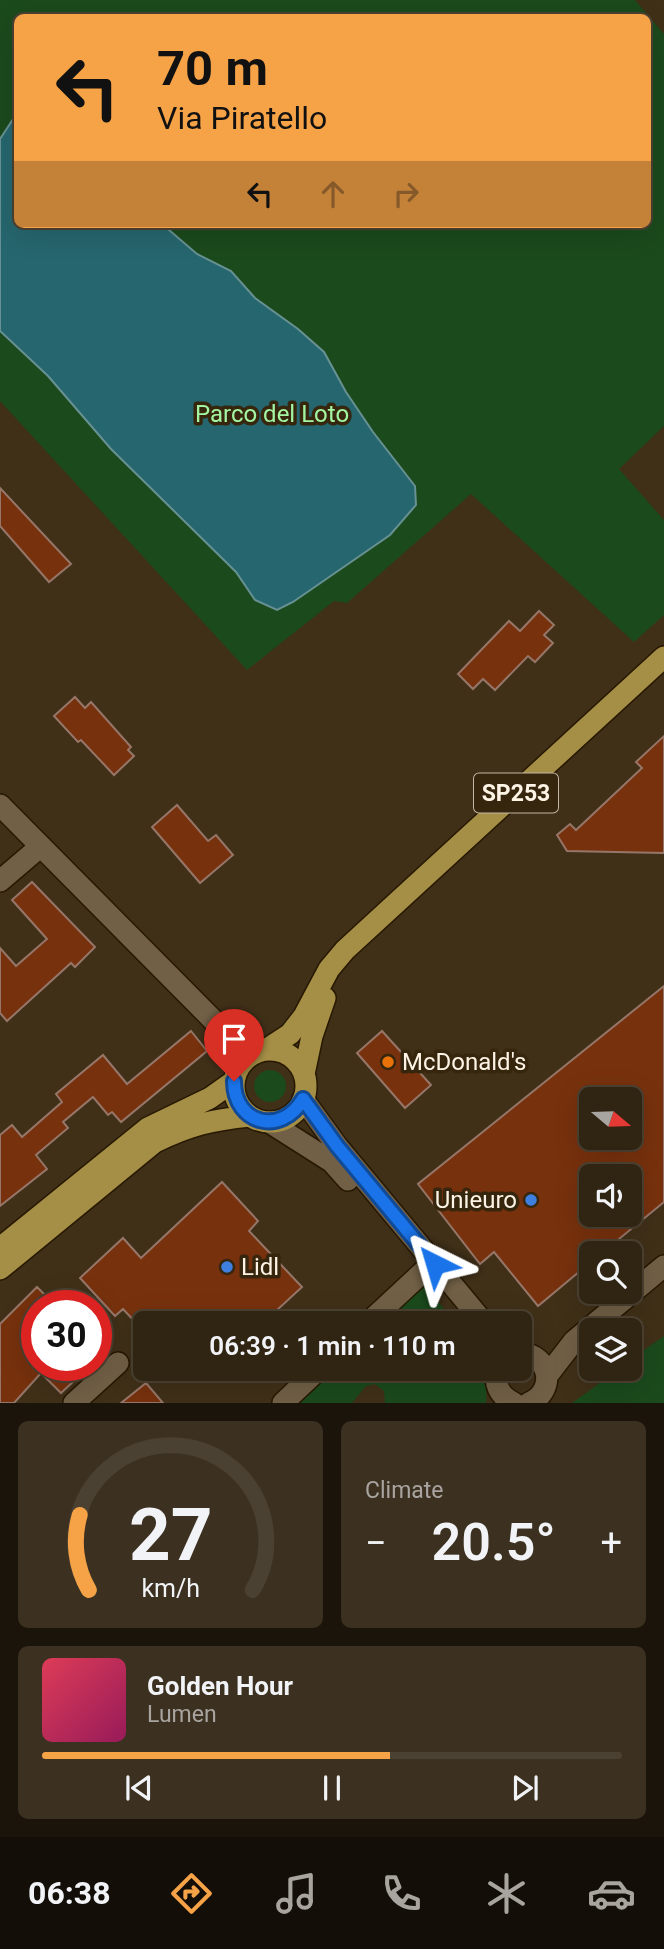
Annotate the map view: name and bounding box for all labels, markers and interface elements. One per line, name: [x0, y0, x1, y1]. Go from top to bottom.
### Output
text: 70 m: [157, 40, 268, 97]
icon: left: [42, 42, 133, 133]
text: Via Piratello: [157, 99, 327, 137]
icon: left: [241, 175, 279, 213]
icon: ahead: [314, 175, 352, 213]
icon: right: [387, 175, 425, 213]
park label: Parco del Loto: [195, 400, 349, 428]
road number: SP253: [474, 774, 558, 813]
pin: [204, 1009, 264, 1081]
icon: arrive: [215, 1020, 253, 1058]
place label: McDonald's: [402, 1048, 526, 1076]
marker: McDonald's: [380, 1054, 396, 1070]
north arrow: [579, 1087, 642, 1150]
map controls: [579, 1087, 642, 1381]
button: sound: [579, 1164, 642, 1227]
place label: Unieuro: [435, 1186, 517, 1214]
marker: Unieuro: [523, 1192, 539, 1208]
position arrow: [398, 1227, 472, 1301]
button: search: [579, 1241, 642, 1304]
place label: Lidl: [241, 1253, 279, 1281]
marker: Lidl: [219, 1259, 235, 1275]
speed limit sign: 30: [21, 1290, 112, 1381]
button: layers: [579, 1318, 642, 1381]
text: 06:39 · 1 min · 110 m: [209, 1331, 456, 1361]
text: Climate: [365, 1477, 444, 1504]
text: 27: [129, 1493, 212, 1579]
text: 20.5°: [432, 1512, 556, 1573]
text: −: [365, 1521, 387, 1565]
text: +: [600, 1521, 622, 1565]
text: km/h: [141, 1574, 200, 1603]
text: Golden Hour: [147, 1671, 293, 1701]
text: Lumen: [147, 1701, 217, 1728]
icon: previous: [120, 1769, 158, 1807]
icon: pause: [313, 1769, 351, 1807]
icon: next: [506, 1769, 544, 1807]
icon: directions: [167, 1869, 216, 1918]
icon: music: [272, 1869, 321, 1918]
icon: phone: [377, 1869, 426, 1918]
icon: climate: [482, 1869, 531, 1918]
icon: car: [587, 1869, 636, 1918]
text: 06:38: [28, 1874, 110, 1912]

